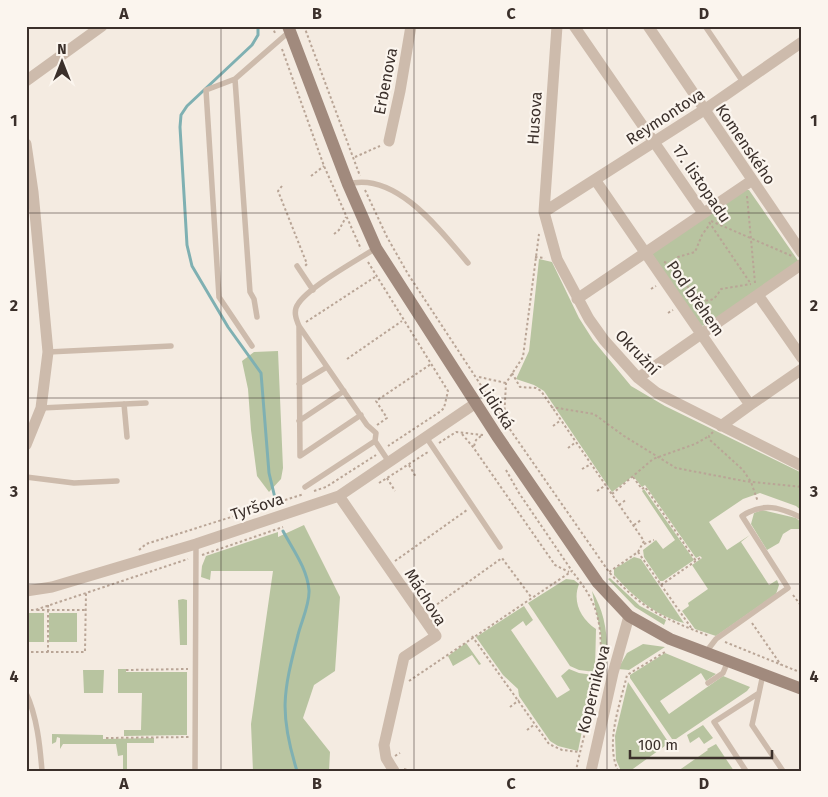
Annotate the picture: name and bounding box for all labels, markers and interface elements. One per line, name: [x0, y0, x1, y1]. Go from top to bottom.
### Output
text: A: [118, 4, 129, 23]
text: B: [312, 4, 322, 23]
text: C: [506, 4, 516, 23]
text: D: [699, 4, 709, 23]
north arrow: [38, 38, 88, 88]
text: N: [57, 41, 67, 58]
street label: Erbenova: [370, 46, 401, 116]
street label: Reymontova: [623, 84, 708, 149]
street label: Husova: [523, 91, 546, 145]
street label: Komenského: [712, 100, 780, 188]
text: 1: [10, 111, 18, 130]
text: 1: [810, 111, 818, 130]
street label: 17. listopadu: [668, 140, 735, 226]
street label: Pod břehem: [663, 257, 729, 340]
text: 2: [10, 296, 18, 315]
text: 2: [810, 296, 818, 315]
street label: Okružní: [611, 326, 664, 379]
street label: Lidická: [475, 380, 518, 433]
text: 3: [9, 482, 18, 501]
text: 3: [809, 482, 818, 501]
street label: Tyršova: [228, 489, 286, 524]
street label: Máchova: [401, 565, 451, 629]
street label: Kopernikova: [573, 643, 614, 735]
text: 4: [9, 667, 19, 686]
text: 4: [809, 667, 819, 686]
scale bar: [630, 727, 773, 759]
text: 100 m: [638, 736, 678, 754]
text: A: [118, 774, 129, 793]
text: B: [312, 774, 322, 793]
text: C: [506, 774, 516, 793]
text: D: [699, 774, 709, 793]

